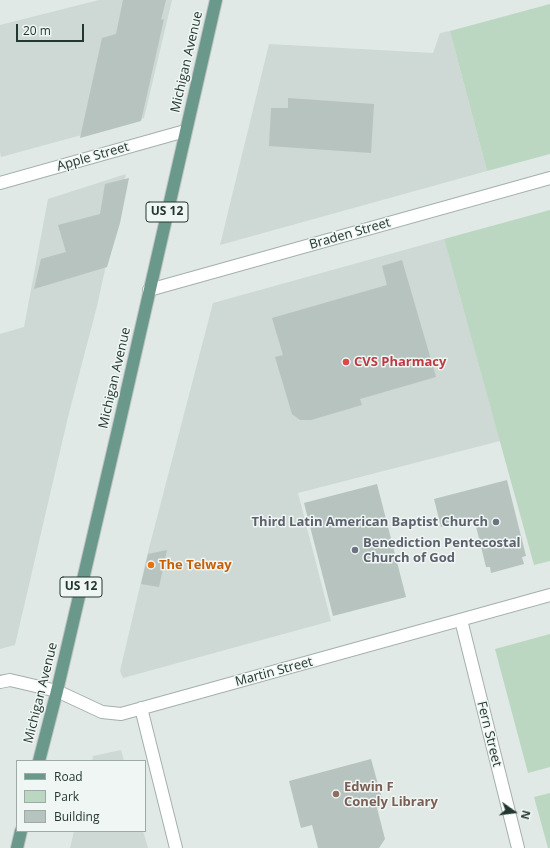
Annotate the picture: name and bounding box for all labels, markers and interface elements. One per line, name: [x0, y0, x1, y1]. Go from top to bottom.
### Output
street label: Michigan Avenue: [168, 10, 206, 114]
scale bar: [18, 16, 86, 42]
text: 20 m: [23, 22, 51, 39]
street label: Apple Street: [55, 139, 131, 175]
road number: US 12: [146, 202, 188, 222]
street label: Braden Street: [308, 215, 392, 253]
street label: Michigan Avenue: [96, 326, 134, 430]
place label: CVS Pharmacy: [354, 354, 446, 370]
marker: CVS Pharmacy: [341, 357, 351, 367]
place label: Third Latin American Baptist Church: [252, 514, 488, 530]
marker: Third Latin American Baptist Church: [491, 517, 501, 527]
place label: Benediction Pentecostal Church of God: [363, 535, 520, 566]
marker: Benediction Pentecostal Church of God: [350, 545, 360, 555]
place label: The Telway: [159, 557, 232, 573]
marker: The Telway: [146, 560, 156, 570]
road number: US 12: [60, 577, 102, 597]
street label: Michigan Avenue: [21, 641, 61, 745]
street label: Martin Street: [233, 654, 315, 690]
street label: Fern Street: [473, 700, 505, 768]
legend: [16, 760, 146, 832]
text: Road: [54, 768, 83, 785]
place label: Edwin F Conely Library: [344, 779, 438, 810]
text: Park: [54, 788, 79, 805]
marker: Edwin F Conely Library: [331, 789, 341, 799]
north arrow: [494, 792, 534, 832]
text: Building: [54, 808, 99, 825]
text: N: [518, 809, 534, 821]

